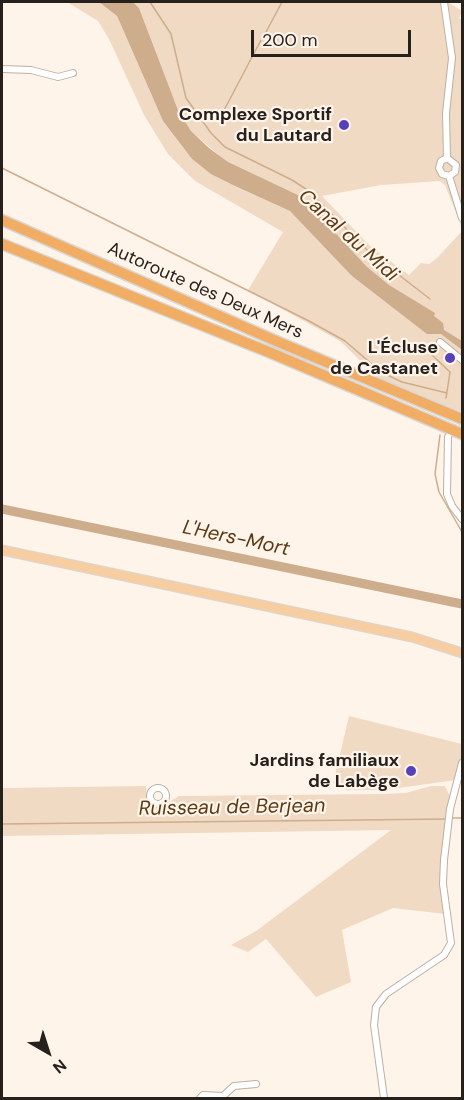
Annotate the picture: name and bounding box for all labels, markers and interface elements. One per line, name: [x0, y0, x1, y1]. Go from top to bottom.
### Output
scale bar: [254, 18, 414, 56]
text: 200 m: [262, 28, 318, 52]
place label: Complexe Sportif du Lautard: [179, 104, 332, 146]
marker: Complexe Sportif du Lautard: [337, 118, 351, 132]
water label: Canal du Midi: [293, 185, 403, 287]
street label: Autoroute des Deux Mers: [104, 238, 306, 344]
place label: L'Écluse de Castanet: [330, 337, 438, 380]
marker: L'Écluse de Castanet: [443, 351, 457, 365]
water label: L'Hers-Mort: [180, 516, 292, 562]
place label: Jardins familiaux de Labège: [249, 750, 399, 792]
marker: Jardins familiaux de Labège: [404, 764, 418, 778]
water label: Ruisseau de Berjean: [138, 794, 326, 822]
north arrow: [18, 1022, 78, 1082]
text: N: [49, 1055, 71, 1078]

